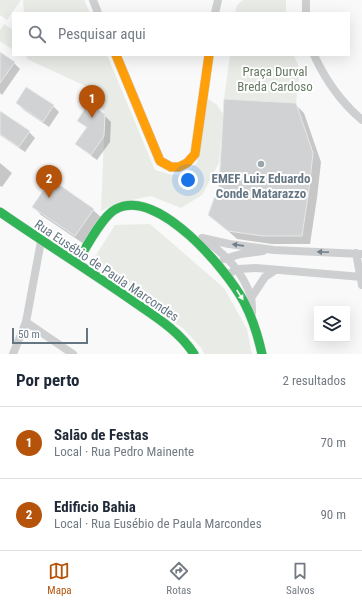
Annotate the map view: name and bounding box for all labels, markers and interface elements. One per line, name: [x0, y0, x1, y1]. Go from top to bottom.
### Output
search box: [12, 12, 350, 56]
icon: search: [26, 23, 48, 45]
text: Pesquisar aqui: [58, 25, 146, 43]
park label: Praça Durval Breda Cardoso: [237, 64, 313, 94]
pin: 1: [79, 85, 105, 118]
marker: EMEF Luiz Eduardo Conde Matarazzo: [256, 159, 266, 169]
pin: 2: [36, 165, 62, 198]
your location: [178, 170, 198, 190]
place label: EMEF Luiz Eduardo Conde Matarazzo: [212, 171, 311, 201]
street label: Rua Eusébio de Paula Marcondes: [32, 217, 182, 324]
one-way arrow: [232, 242, 244, 248]
one-way arrow: [317, 248, 329, 255]
one-way arrow: [236, 290, 244, 300]
map controls: [314, 306, 350, 342]
button: layers: [314, 306, 350, 342]
scale bar: [12, 326, 88, 345]
text: 50 m: [18, 328, 40, 341]
text: Por perto: [16, 370, 80, 390]
text: 2 resultados: [282, 373, 346, 388]
text: Salão de Festas: [54, 426, 148, 444]
text: 1: [26, 435, 32, 450]
text: 70 m: [320, 435, 346, 450]
text: Local · Rua Pedro Mainente: [54, 444, 194, 459]
text: Edificio Bahia: [54, 498, 136, 516]
text: 2: [26, 507, 32, 522]
text: 90 m: [320, 507, 346, 522]
text: Local · Rua Eusébio de Paula Marcondes: [54, 516, 262, 531]
tab: Mapa: [47, 560, 72, 597]
tab: Rotas: [166, 560, 191, 597]
tab: Salvos: [286, 560, 315, 597]

